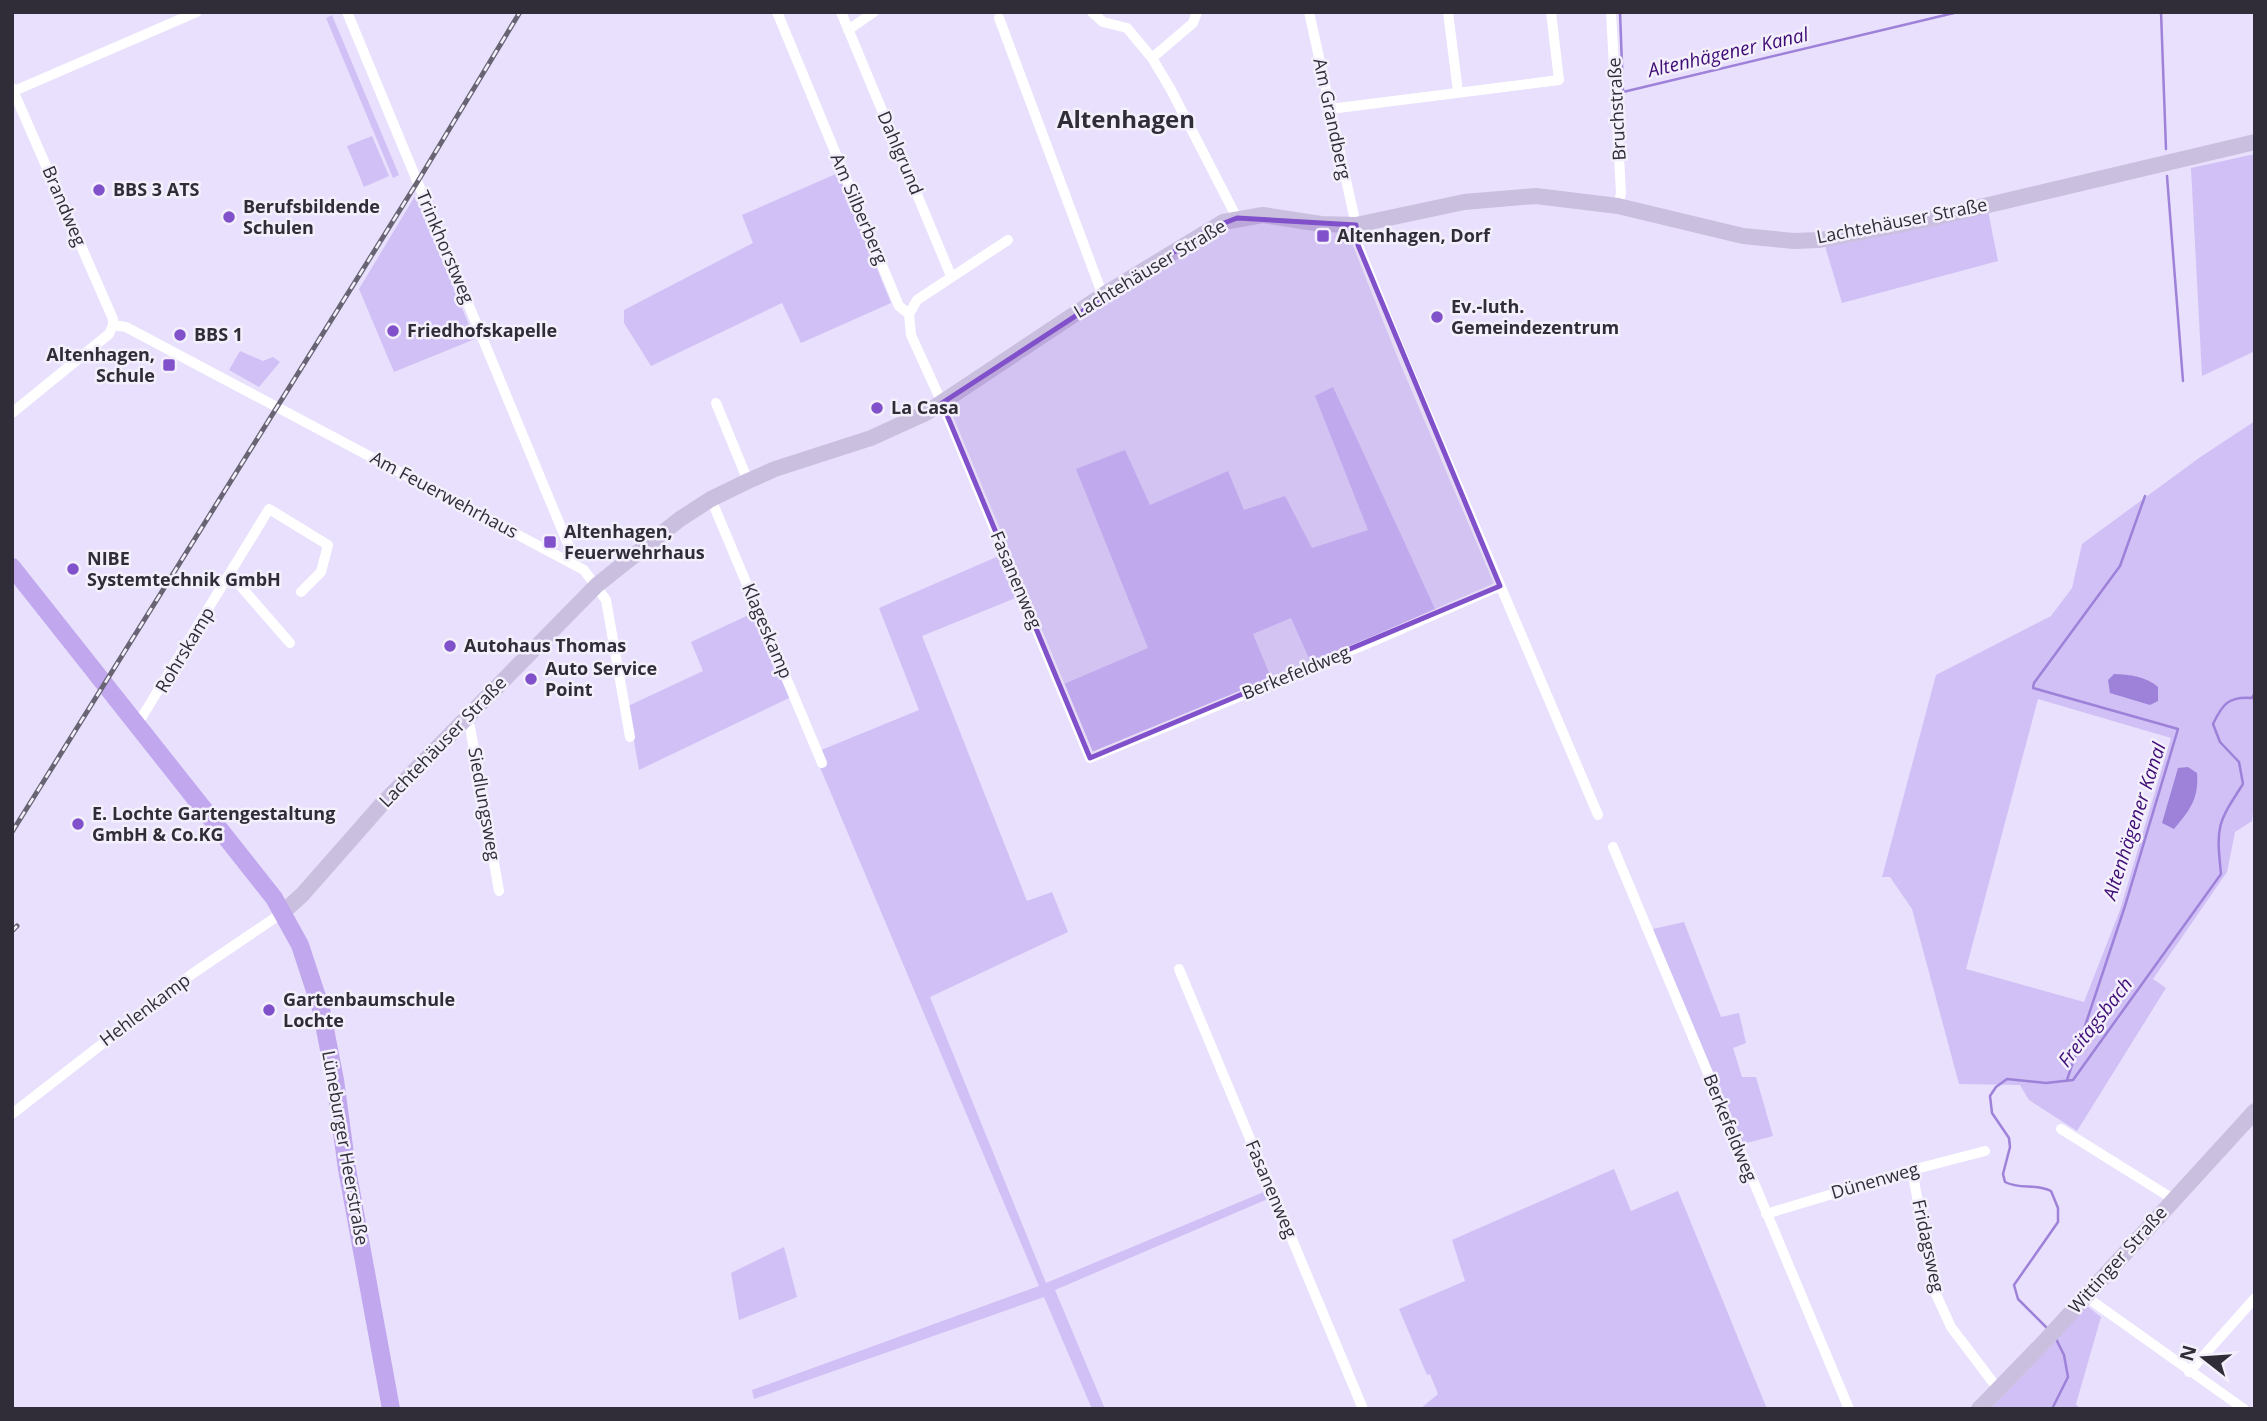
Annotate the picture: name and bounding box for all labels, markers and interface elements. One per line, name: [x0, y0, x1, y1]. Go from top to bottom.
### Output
water label: Altenhägener Kanal: [1643, 21, 1812, 84]
street label: Am Grandberg: [1308, 56, 1358, 182]
street label: Bruchstraße: [1601, 57, 1631, 161]
district label: Altenhagen: [1057, 102, 1195, 135]
street label: Dahlgrund: [873, 107, 929, 198]
street label: Am Silberberg: [826, 149, 894, 268]
street label: Brandweg: [37, 162, 93, 250]
place label: BBS 3 ATS: [113, 177, 200, 201]
marker: BBS 3 ATS: [91, 182, 107, 198]
street label: Trinkhorstweg: [411, 187, 481, 307]
street label: Lachtehäuser Straße: [1814, 192, 1989, 248]
place label: Berufsbildende Schulen: [243, 194, 380, 239]
marker: Berufsbildende Schulen: [221, 209, 237, 225]
street label: Lachtehäuser Straße: [1069, 213, 1230, 323]
place label: Altenhagen, Dorf: [1337, 223, 1491, 247]
marker: Altenhagen, Dorf: [1315, 228, 1331, 244]
place label: Ev.-luth. Gemeindezentrum: [1451, 294, 1619, 339]
marker: Ev.-luth. Gemeindezentrum: [1429, 309, 1445, 325]
place label: Friedhofskapelle: [407, 318, 557, 342]
place label: BBS 1: [194, 322, 243, 346]
marker: Friedhofskapelle: [385, 323, 401, 339]
marker: BBS 1: [172, 327, 188, 343]
place label: Altenhagen, Schule: [46, 342, 155, 387]
marker: Altenhagen, Schule: [161, 357, 177, 373]
place label: La Casa: [891, 395, 959, 419]
marker: La Casa: [869, 400, 885, 416]
street label: Am Feuerwehrhaus: [367, 445, 522, 543]
place label: Altenhagen, Feuerwehrhaus: [564, 519, 705, 564]
street label: Fasanenweg: [986, 527, 1048, 632]
marker: Altenhagen, Feuerwehrhaus: [542, 534, 558, 550]
place label: NIBE Systemtechnik GmbH: [87, 546, 281, 591]
marker: NIBE Systemtechnik GmbH: [65, 561, 81, 577]
street label: Klageskamp: [737, 579, 799, 682]
street label: Rohrskamp: [149, 602, 219, 697]
place label: Autohaus Thomas: [464, 633, 626, 657]
marker: Autohaus Thomas: [442, 638, 458, 654]
street label: Berkefeldweg: [1238, 639, 1353, 705]
place label: Auto Service Point: [545, 656, 657, 701]
street label: Lachtehäuser Straße: [373, 671, 511, 812]
marker: Auto Service Point: [523, 671, 539, 687]
water label: Altenhägener Kanal: [2096, 738, 2172, 905]
street label: Siedlungsweg: [463, 745, 507, 862]
place label: E. Lochte Gartengestaltung GmbH & Co.KG: [92, 801, 335, 846]
marker: E. Lochte Gartengestaltung GmbH & Co.KG: [70, 816, 86, 832]
street label: Hehlenkamp: [94, 967, 194, 1051]
water label: Freitagsbach: [2052, 972, 2138, 1072]
place label: Gartenbaumschule Lochte: [283, 987, 455, 1032]
marker: Gartenbaumschule Lochte: [261, 1002, 277, 1018]
street label: Lüneburger Heerstraße: [317, 1049, 375, 1247]
street label: Berkefeldweg: [1698, 1070, 1764, 1185]
street label: Fasanenweg: [1241, 1136, 1303, 1241]
street label: Dünenweg: [1828, 1156, 1922, 1204]
street label: Fridagsweg: [1907, 1197, 1951, 1295]
street label: Wittinger Straße: [2063, 1201, 2172, 1318]
north arrow: [2169, 1323, 2239, 1393]
text: N: [2173, 1342, 2202, 1364]

